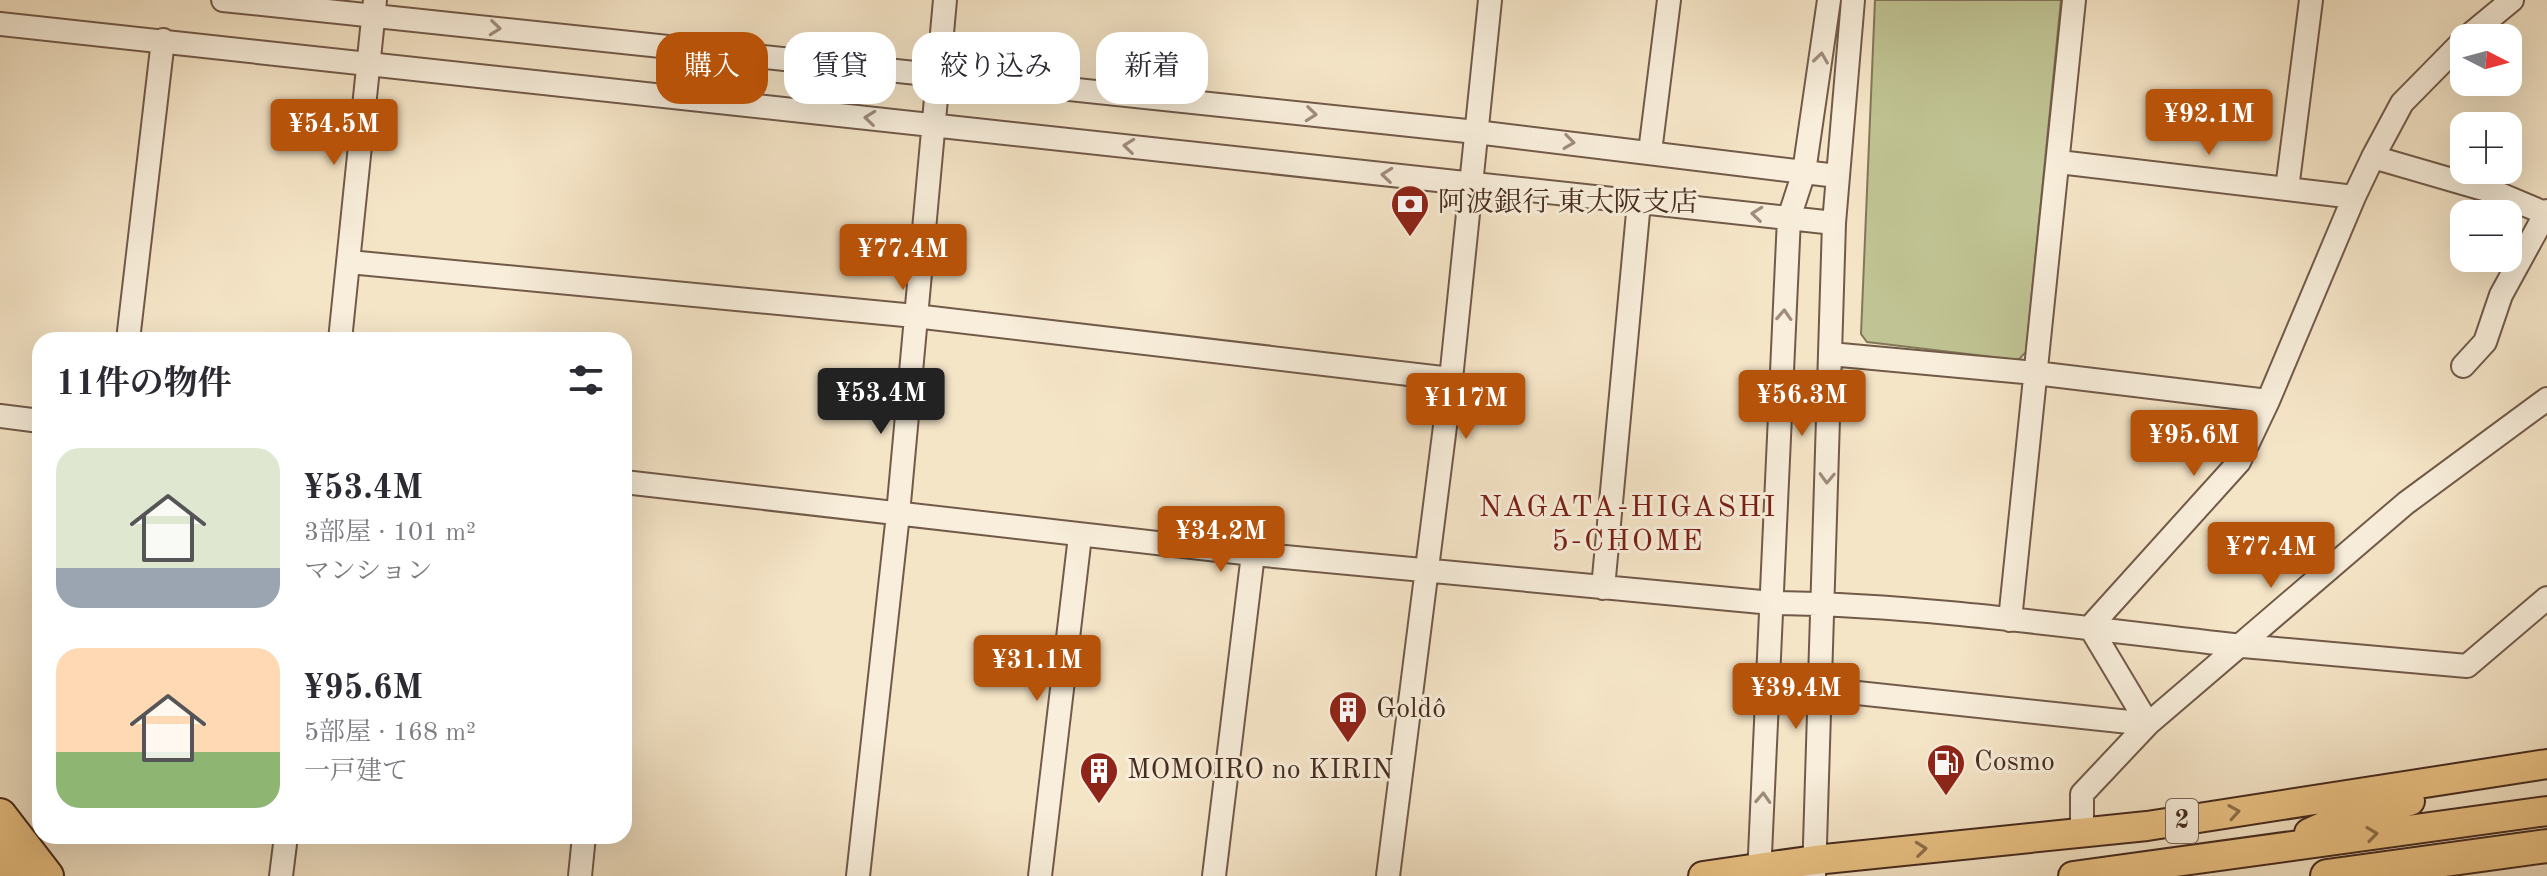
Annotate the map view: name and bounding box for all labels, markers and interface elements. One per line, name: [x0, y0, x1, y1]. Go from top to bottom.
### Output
one-way arrow: [489, 20, 502, 37]
north arrow: [2450, 24, 2522, 96]
map controls: [2450, 24, 2522, 272]
chip: 購入: [656, 32, 768, 104]
chip: 賃貸: [784, 32, 896, 104]
chip: 絞り込み: [912, 32, 1080, 104]
chip: 新着: [1096, 32, 1208, 104]
one-way arrow: [1812, 52, 1829, 65]
pin: ¥92.1M: [2144, 89, 2274, 157]
pin: ¥54.5M: [269, 99, 399, 167]
text: ¥92.1M: [2164, 102, 2254, 128]
one-way arrow: [1305, 106, 1318, 123]
one-way arrow: [863, 109, 876, 126]
text: ¥54.5M: [289, 112, 379, 138]
button: +: [2450, 112, 2522, 184]
one-way arrow: [1563, 134, 1576, 151]
one-way arrow: [1122, 138, 1135, 155]
one-way arrow: [1380, 167, 1393, 184]
bank icon: 阿波銀行 東大阪支店: [1389, 183, 1431, 238]
place label: 阿波銀行 東大阪支店: [1438, 187, 1698, 218]
button: −: [2450, 200, 2522, 272]
one-way arrow: [1750, 206, 1763, 223]
pin: ¥77.4M: [838, 224, 968, 292]
text: ¥77.4M: [858, 237, 948, 263]
one-way arrow: [1776, 308, 1793, 321]
icon: filters: [564, 358, 608, 402]
text: 11件の物件: [56, 368, 231, 402]
pin: ¥53.4M: [816, 368, 946, 436]
pin: ¥56.3M: [1737, 370, 1867, 438]
pin: ¥117M: [1410, 373, 1522, 441]
text: ¥53.4M: [836, 381, 926, 407]
text: ¥56.3M: [1757, 383, 1847, 409]
text: ¥117M: [1424, 386, 1508, 412]
pin: ¥95.6M: [2129, 410, 2259, 478]
text: ¥95.6M: [2149, 423, 2239, 449]
text: ¥53.4M: [304, 472, 423, 506]
one-way arrow: [1818, 472, 1835, 485]
icon: home: [120, 480, 216, 576]
district label: NAGATA-HIGASHI 5-CHOME: [1479, 493, 1777, 557]
pin: ¥34.2M: [1156, 506, 1286, 574]
text: ¥34.2M: [1176, 519, 1266, 545]
text: 3部屋 · 101 m²: [304, 520, 476, 546]
pin: ¥77.4M: [2206, 522, 2336, 590]
text: ¥77.4M: [2226, 535, 2316, 561]
text: マンション: [304, 559, 433, 585]
pin: ¥31.1M: [972, 635, 1102, 703]
text: ¥31.1M: [992, 648, 1082, 674]
pin: ¥39.4M: [1731, 663, 1861, 731]
text: ¥95.6M: [304, 672, 423, 706]
text: ¥39.4M: [1751, 676, 1841, 702]
icon: home: [120, 680, 216, 776]
building icon: Goldô: [1327, 689, 1369, 744]
place label: Goldô: [1376, 696, 1446, 724]
text: 5部屋 · 168 m²: [304, 720, 476, 746]
fuel station icon: Cosmo: [1925, 742, 1967, 797]
place label: Cosmo: [1974, 749, 2055, 777]
building icon: MOMOIRO no KIRIN: [1078, 750, 1120, 805]
place label: MOMOIRO no KIRIN: [1127, 757, 1393, 785]
text: 一戸建て: [304, 759, 408, 785]
one-way arrow: [1754, 791, 1771, 804]
road number: 2: [2166, 799, 2198, 843]
one-way arrow: [2228, 805, 2241, 822]
one-way arrow: [2366, 826, 2379, 843]
one-way arrow: [1915, 841, 1928, 858]

